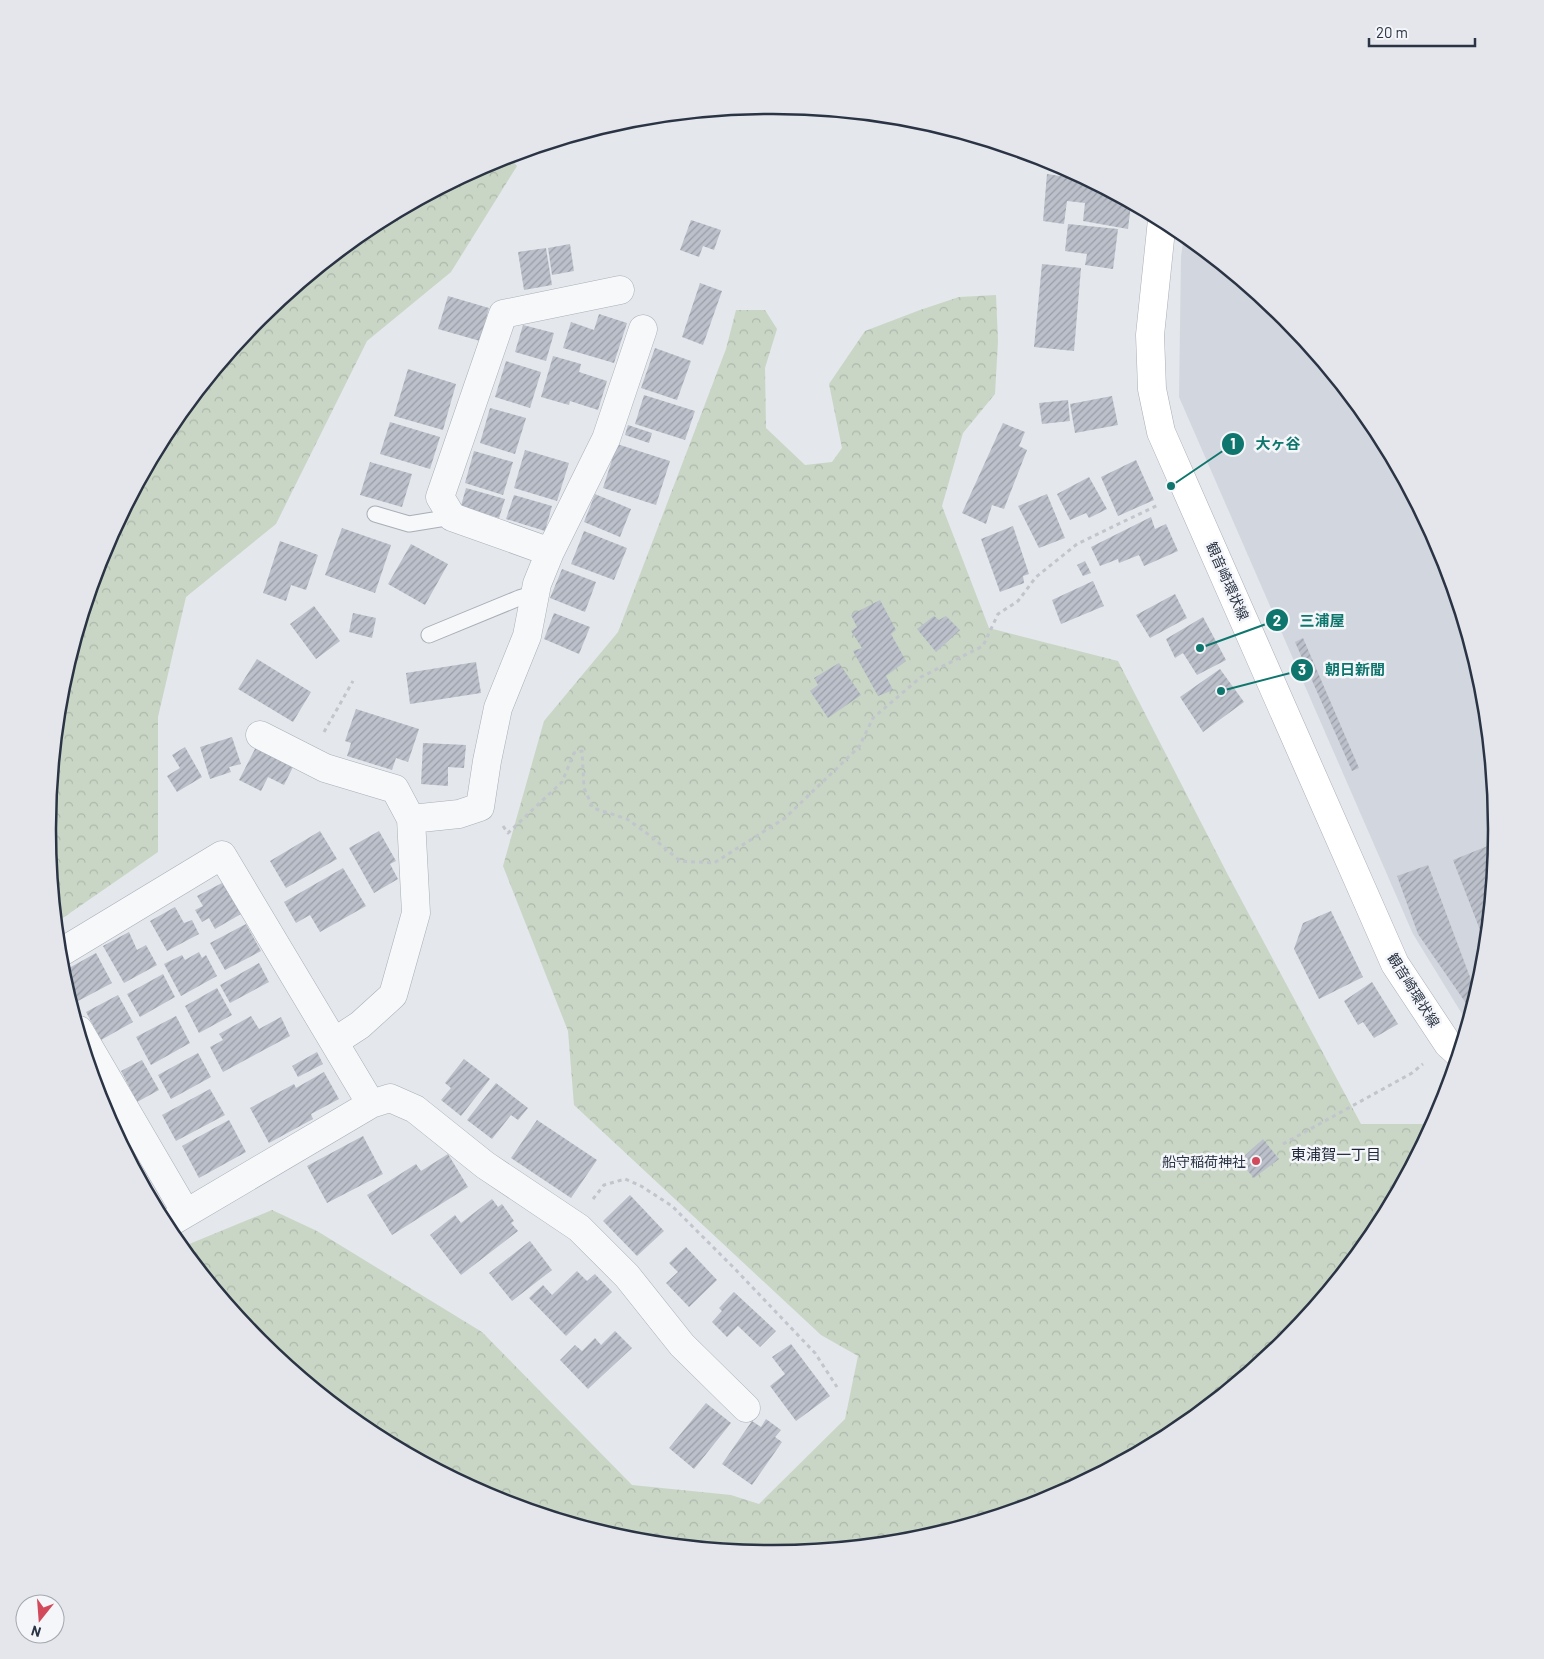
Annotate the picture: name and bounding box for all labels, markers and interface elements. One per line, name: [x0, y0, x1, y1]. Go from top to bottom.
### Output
scale bar: [1369, 15, 1475, 47]
text: 20 m: [1376, 23, 1408, 41]
callout: 大ヶ谷: [1220, 429, 1310, 459]
text: 1: [1230, 434, 1236, 452]
text: 大ヶ谷: [1255, 434, 1301, 452]
street label: 観音崎環状線: [1203, 539, 1253, 623]
callout: 三浦屋: [1265, 605, 1355, 635]
text: 2: [1273, 611, 1281, 629]
text: 三浦屋: [1299, 611, 1345, 629]
callout: 朝日新聞: [1290, 655, 1395, 685]
text: 3: [1298, 660, 1306, 678]
text: 朝日新聞: [1325, 660, 1385, 678]
street label: 観音崎環状線: [1385, 950, 1443, 1030]
district label: 東浦賀一丁目: [1291, 1145, 1381, 1163]
place label: 船守稲荷神社: [1162, 1153, 1246, 1170]
marker: 船守稲荷神社: [1250, 1155, 1262, 1167]
north arrow: [15, 1594, 65, 1644]
text: N: [29, 1622, 43, 1641]

